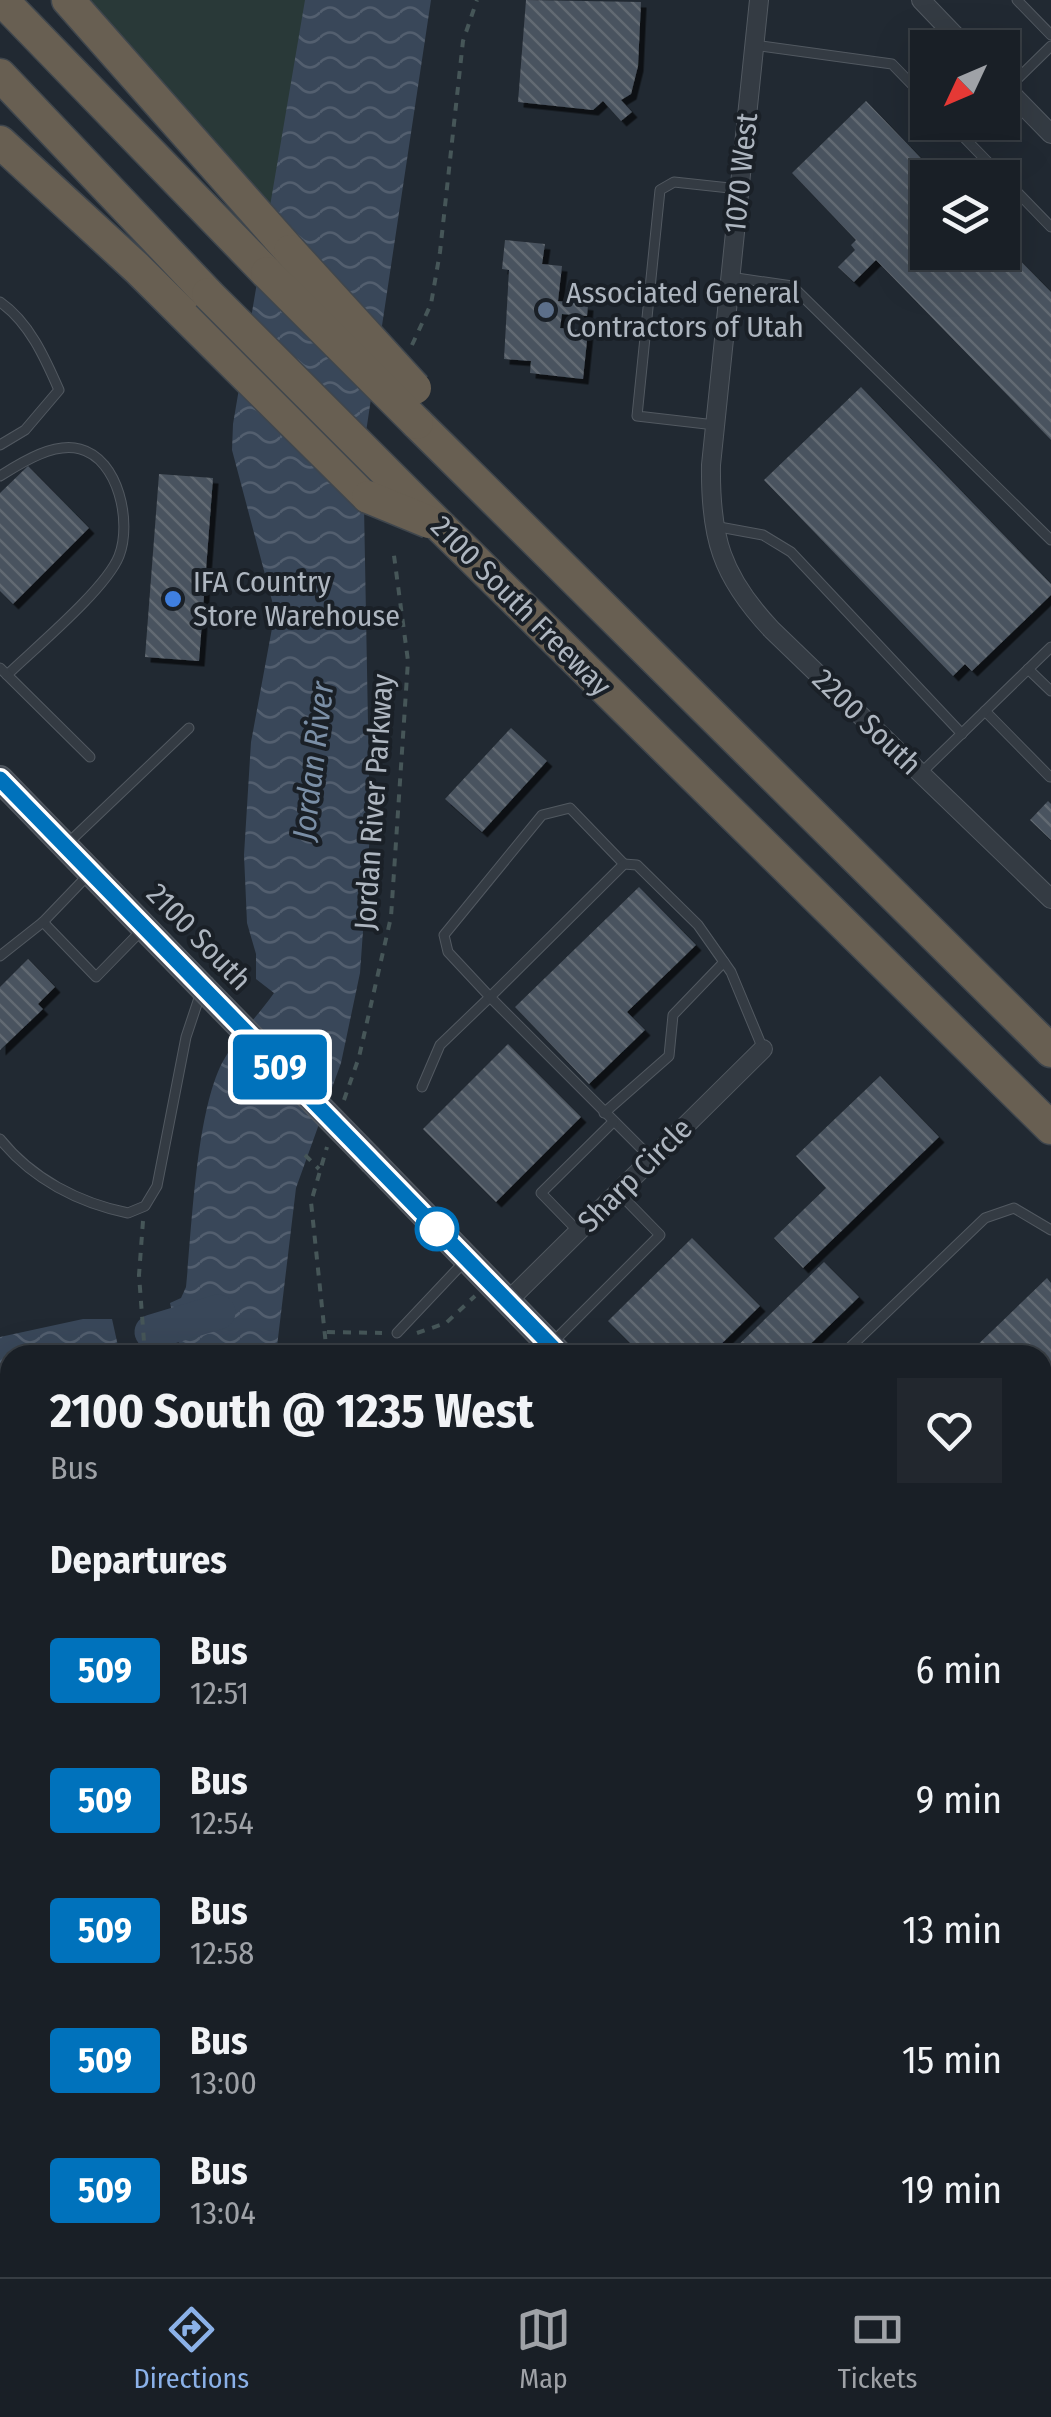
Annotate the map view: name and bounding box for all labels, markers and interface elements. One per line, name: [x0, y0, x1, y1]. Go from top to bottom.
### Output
north arrow: [910, 30, 1020, 140]
map controls: [910, 30, 1020, 270]
street label: 1070 West: [717, 111, 765, 235]
button: layers: [910, 160, 1020, 270]
place label: Associated General Contractors of Utah: [566, 275, 804, 345]
marker: Associated General Contractors of Utah: [535, 299, 557, 321]
street label: 2100 South Freeway: [423, 508, 619, 704]
place label: IFA Country Store Warehouse: [193, 564, 400, 634]
marker: IFA Country Store Warehouse: [162, 588, 184, 610]
street label: 2200 South: [805, 662, 929, 782]
street label: Jordan River Parkway: [347, 672, 401, 931]
water label: Jordan River: [284, 679, 342, 844]
street label: 2100 South: [139, 876, 259, 998]
line badge: 509: [222, 1034, 338, 1100]
text: 509: [253, 1046, 307, 1088]
street label: Sharp Circle: [570, 1110, 700, 1240]
unlabelled marker: [416, 1208, 458, 1250]
button: heart: [897, 1378, 1002, 1483]
text: 2100 South @ 1235 West: [50, 1382, 534, 1440]
text: Bus: [50, 1449, 98, 1487]
text: Departures: [50, 1537, 227, 1583]
text: Bus: [190, 1628, 248, 1674]
text: 6 min: [915, 1647, 1002, 1693]
text: 509: [78, 1649, 132, 1691]
text: 12:51: [190, 1674, 249, 1712]
text: Bus: [190, 1758, 248, 1804]
text: 9 min: [916, 1777, 1002, 1823]
text: 509: [78, 1779, 132, 1821]
text: 12:54: [190, 1804, 254, 1842]
text: Bus: [190, 1888, 248, 1934]
text: 13 min: [902, 1907, 1002, 1953]
text: 509: [78, 1909, 132, 1951]
text: 12:58: [190, 1934, 254, 1972]
text: Bus: [190, 2018, 248, 2064]
text: 15 min: [902, 2037, 1002, 2083]
text: 509: [78, 2039, 132, 2081]
text: 13:00: [190, 2064, 257, 2102]
text: Bus: [190, 2148, 248, 2194]
text: 19 min: [901, 2167, 1002, 2213]
text: 509: [78, 2169, 132, 2211]
text: 13:04: [190, 2194, 256, 2232]
tab: Directions: [133, 2302, 249, 2395]
tab: Map: [516, 2302, 571, 2395]
tab: Tickets: [838, 2302, 918, 2395]

